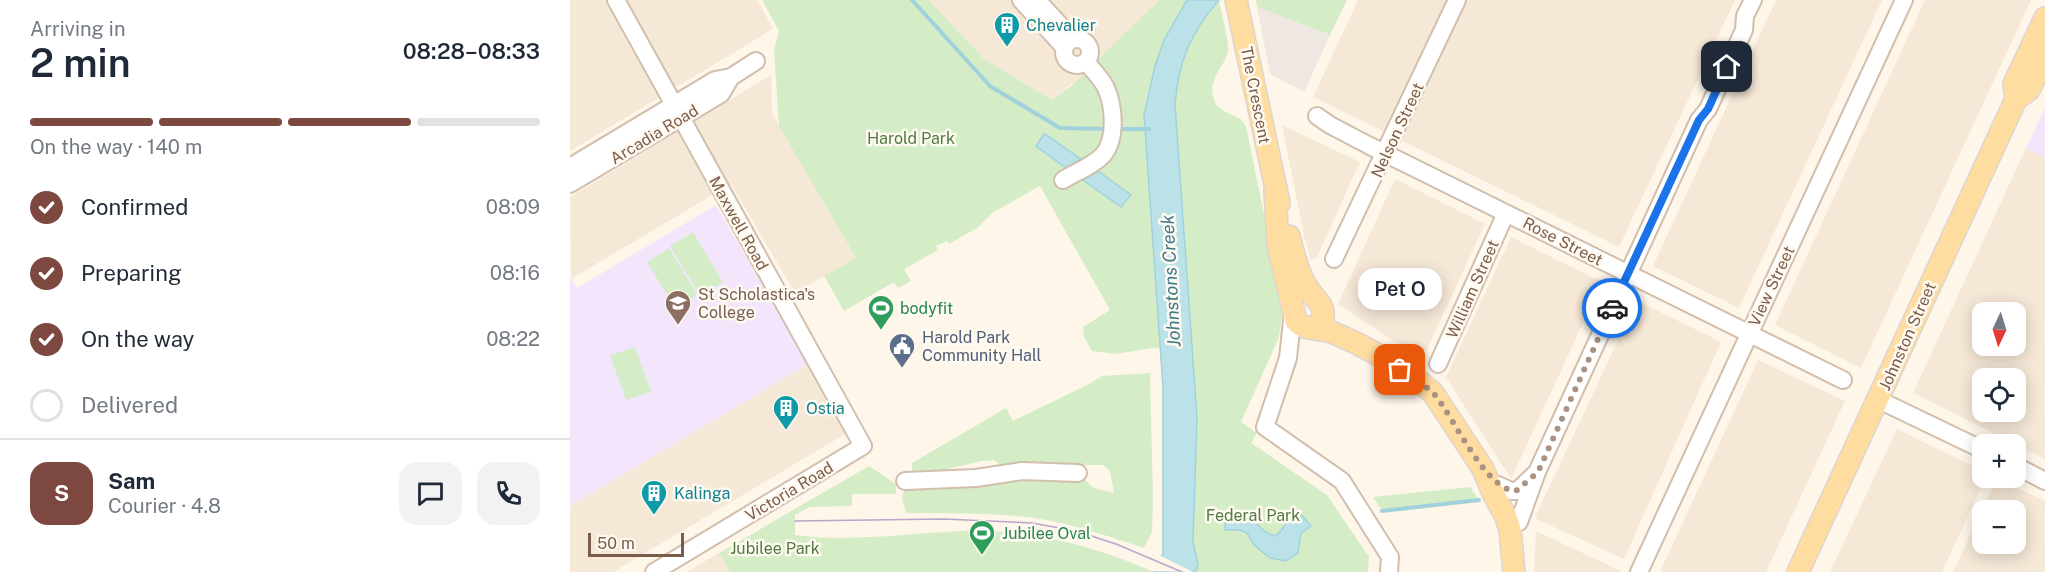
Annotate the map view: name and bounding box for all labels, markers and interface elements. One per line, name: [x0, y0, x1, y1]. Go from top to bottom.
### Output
building icon: Chevalier: [992, 10, 1022, 48]
place label: Chevalier: [1026, 16, 1096, 35]
text: Arriving in: [30, 17, 125, 41]
text: 08:28–08:33: [403, 38, 540, 64]
text: 2 min: [30, 40, 131, 86]
pin: [1701, 41, 1752, 92]
street label: The Crescent: [1237, 45, 1274, 145]
icon: home: [1710, 50, 1743, 83]
street label: Nelson Street: [1367, 80, 1428, 181]
street label: Arcadia Road: [607, 101, 702, 168]
park label: Harold Park: [867, 129, 955, 148]
text: On the way · 140 m: [30, 135, 202, 159]
street label: Maxwell Road: [705, 173, 772, 274]
icon: check: [30, 191, 63, 224]
text: Confirmed: [81, 194, 188, 220]
text: 08:09: [486, 195, 540, 219]
street label: Rose Street: [1520, 213, 1606, 270]
water label: Johnstons Creek: [1157, 214, 1184, 348]
street label: William Street: [1442, 237, 1503, 341]
street label: View Street: [1745, 243, 1798, 330]
icon: check: [30, 257, 63, 290]
text: Preparing: [81, 260, 182, 286]
text: 08:16: [490, 261, 540, 285]
callout: Pet O: [1358, 268, 1442, 310]
text: Pet O: [1374, 277, 1426, 301]
courier: [1582, 278, 1642, 338]
street label: Johnston Street: [1875, 279, 1940, 393]
place label: St Scholastica's College: [698, 285, 815, 322]
school or university icon: St Scholastica's College: [663, 288, 693, 326]
icon: car: [1596, 292, 1629, 325]
sports icon: bodyfit: [866, 293, 896, 331]
place label: bodyfit: [900, 299, 953, 318]
north arrow: [1972, 302, 2026, 356]
map controls: [1972, 302, 2026, 554]
icon: check: [30, 323, 63, 356]
text: On the way: [81, 326, 194, 352]
text: 08:22: [486, 327, 540, 351]
place label: Harold Park Community Hall: [922, 328, 1042, 365]
public building icon: Harold Park Community Hall: [887, 331, 917, 369]
pin: [1374, 344, 1425, 395]
icon: bag: [1383, 353, 1416, 386]
button: locate: [1972, 368, 2026, 422]
text: Delivered: [81, 392, 178, 418]
building icon: Ostia: [771, 393, 801, 431]
place label: Ostia: [806, 399, 845, 418]
button: +: [1972, 434, 2026, 488]
street label: Victoria Road: [742, 458, 837, 525]
button: chat: [399, 462, 462, 525]
button: phone: [477, 462, 540, 525]
text: Sam: [108, 468, 155, 494]
building icon: Kalinga: [639, 478, 669, 516]
text: S: [54, 480, 69, 506]
place label: Kalinga: [674, 484, 730, 503]
text: Courier · 4.8: [108, 494, 221, 518]
button: −: [1972, 500, 2026, 554]
park label: Federal Park: [1206, 506, 1300, 525]
sports icon: Jubilee Oval: [967, 518, 997, 556]
place label: Jubilee Oval: [1002, 524, 1091, 543]
scale bar: [588, 530, 684, 558]
text: 50 m: [597, 534, 635, 553]
park label: Jubilee Park: [730, 539, 820, 558]

